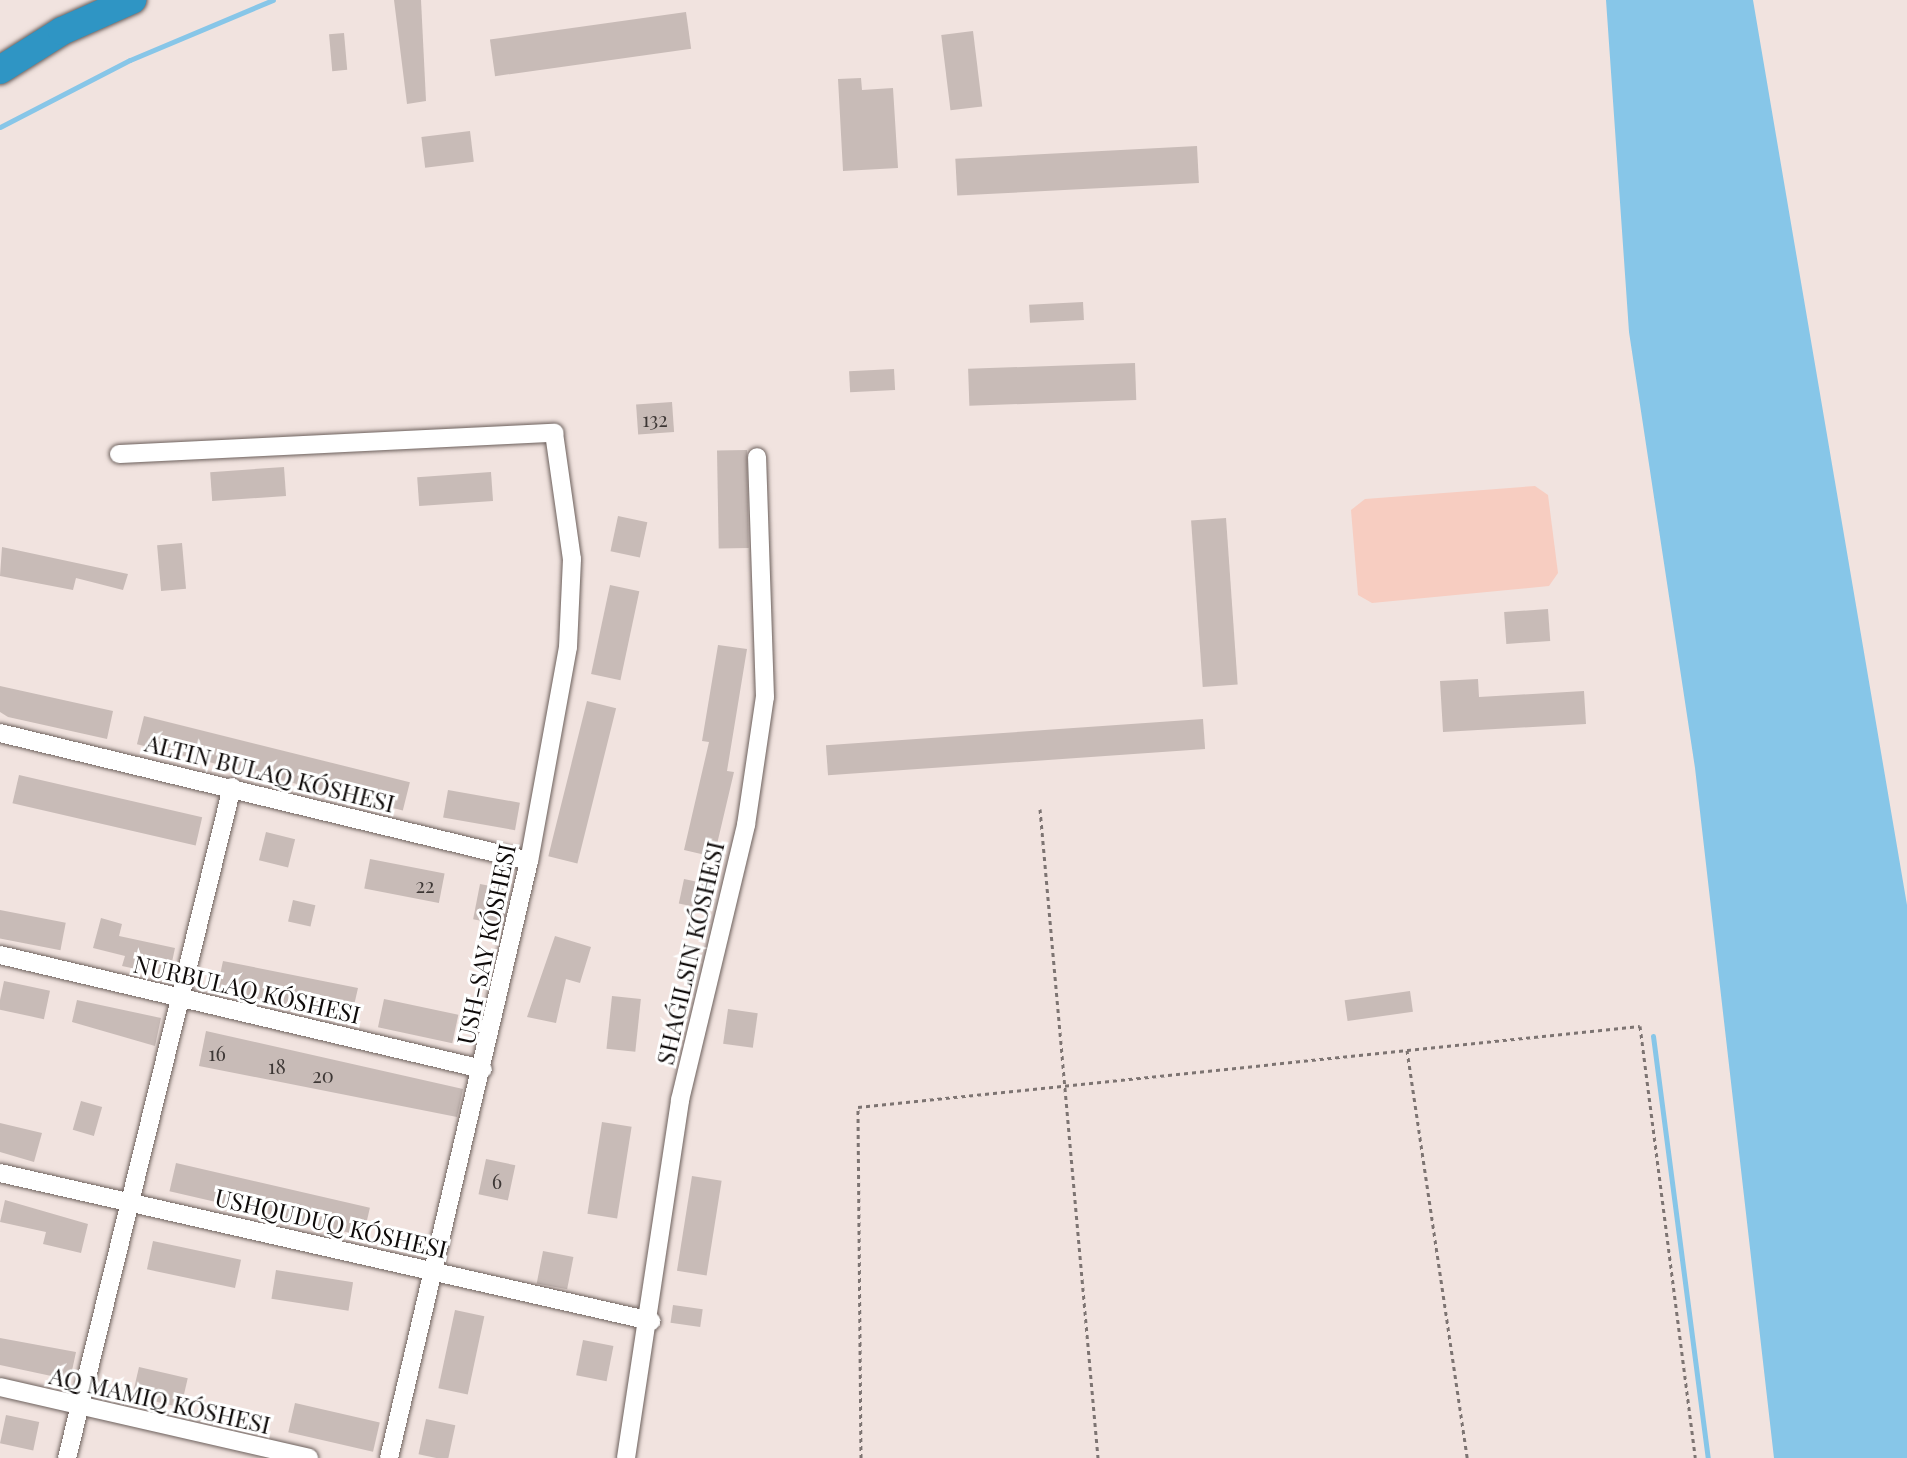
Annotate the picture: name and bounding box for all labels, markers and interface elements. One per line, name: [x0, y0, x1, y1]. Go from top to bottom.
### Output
house number: 132: [642, 406, 668, 430]
street label: ALTIN BULAQ KÓSHESI: [142, 728, 398, 818]
street label: SHAǴILSIN KÓSHESI: [650, 839, 730, 1067]
street label: USH-SAY KÓSHESI: [451, 841, 521, 1047]
house number: 22: [415, 872, 435, 896]
street label: NURBULAQ KÓSHESI: [131, 949, 363, 1029]
house number: 16: [208, 1040, 226, 1064]
house number: 18: [268, 1053, 286, 1077]
house number: 20: [312, 1062, 334, 1086]
house number: 6: [492, 1168, 502, 1192]
street label: USHQUDUQ KÓSHESI: [212, 1182, 450, 1264]
street label: AQ MAMIQ KÓSHESI: [47, 1361, 273, 1439]

